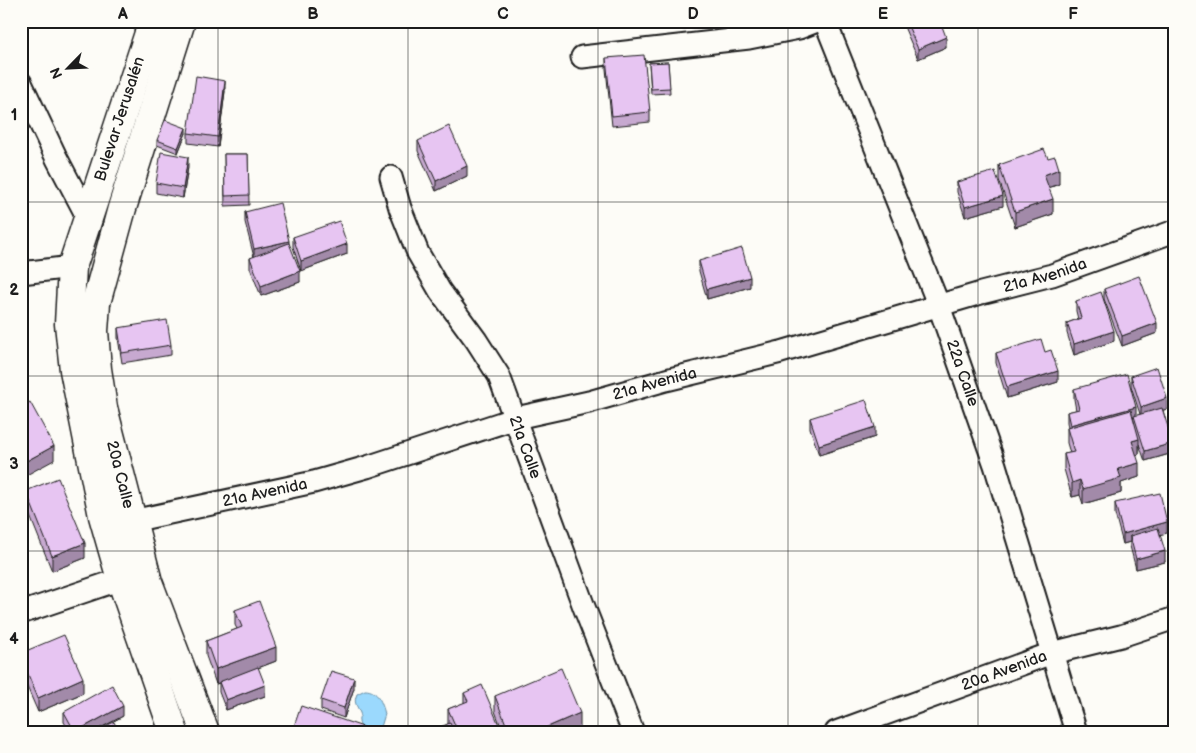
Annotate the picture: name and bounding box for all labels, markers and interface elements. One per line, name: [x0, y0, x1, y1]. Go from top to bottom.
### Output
text: A: [117, 5, 128, 24]
text: B: [307, 5, 319, 24]
text: C: [497, 5, 509, 24]
text: D: [687, 5, 699, 24]
text: E: [878, 5, 888, 24]
text: F: [1068, 5, 1078, 24]
north arrow: [42, 42, 92, 92]
street label: Bulevar Jerusalén: [91, 54, 149, 184]
text: N: [47, 65, 66, 81]
text: 1: [11, 106, 17, 125]
street label: 21a Avenida: [1001, 254, 1089, 297]
text: 2: [9, 281, 19, 300]
street label: 22a Calle: [942, 337, 983, 409]
street label: 21a Avenida: [611, 363, 699, 404]
street label: 21a Calle: [505, 413, 546, 482]
street label: 20a Calle: [102, 439, 138, 511]
text: 3: [9, 455, 19, 474]
street label: 21a Avenida: [221, 474, 309, 511]
text: 4: [9, 630, 19, 649]
street label: 20a Avenida: [959, 646, 1049, 695]

